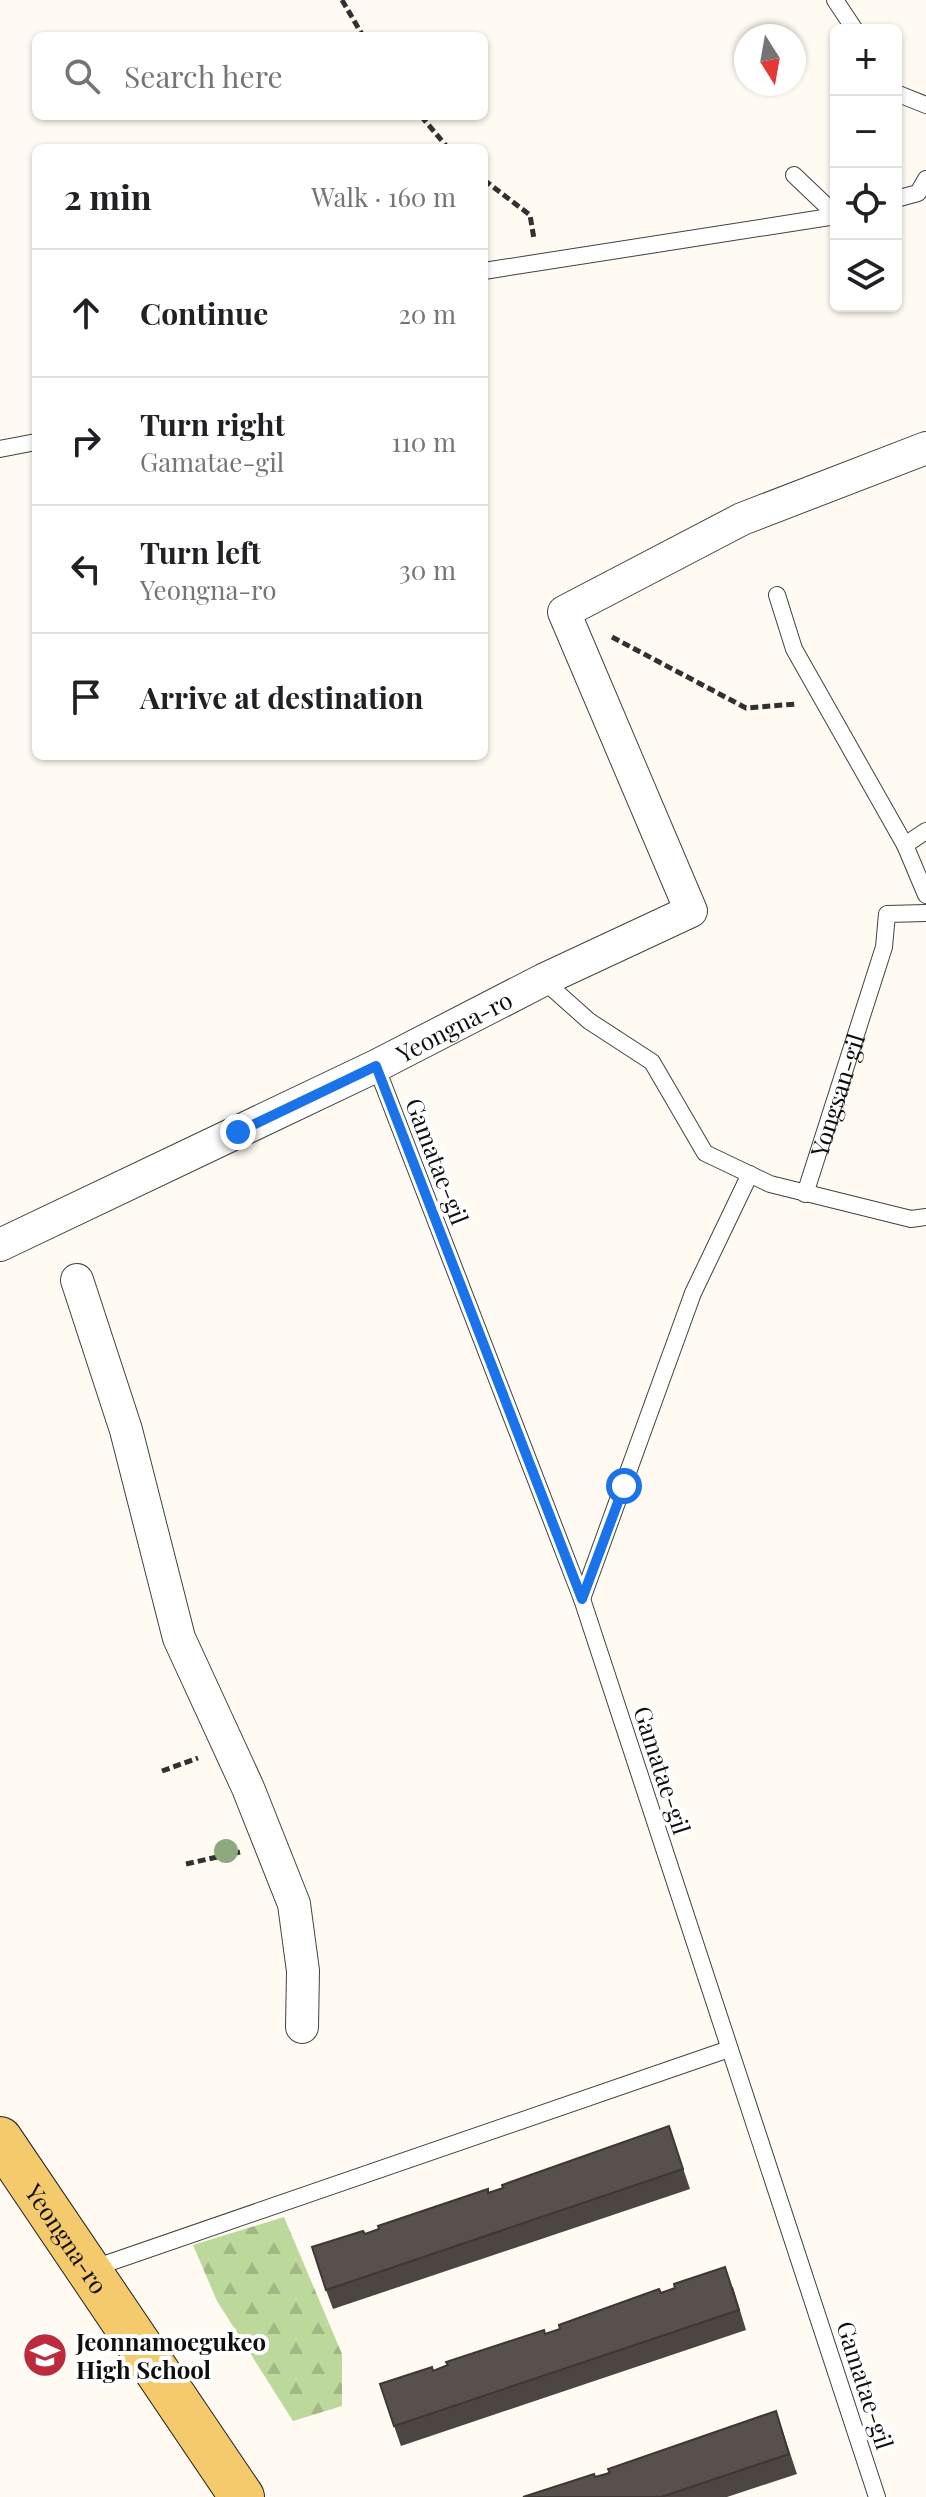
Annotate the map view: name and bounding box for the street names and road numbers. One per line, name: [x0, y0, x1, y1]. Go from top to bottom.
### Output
street label: Yeongna-ro: [390, 983, 517, 1069]
street label: Yongsan-gil: [802, 1029, 871, 1162]
street label: Gamatae-gil: [399, 1093, 477, 1229]
street label: Gamatae-gil: [627, 1702, 699, 1838]
street label: Yeongna-ro: [18, 2176, 116, 2300]
street label: Gamatae-gil: [830, 2317, 902, 2453]

